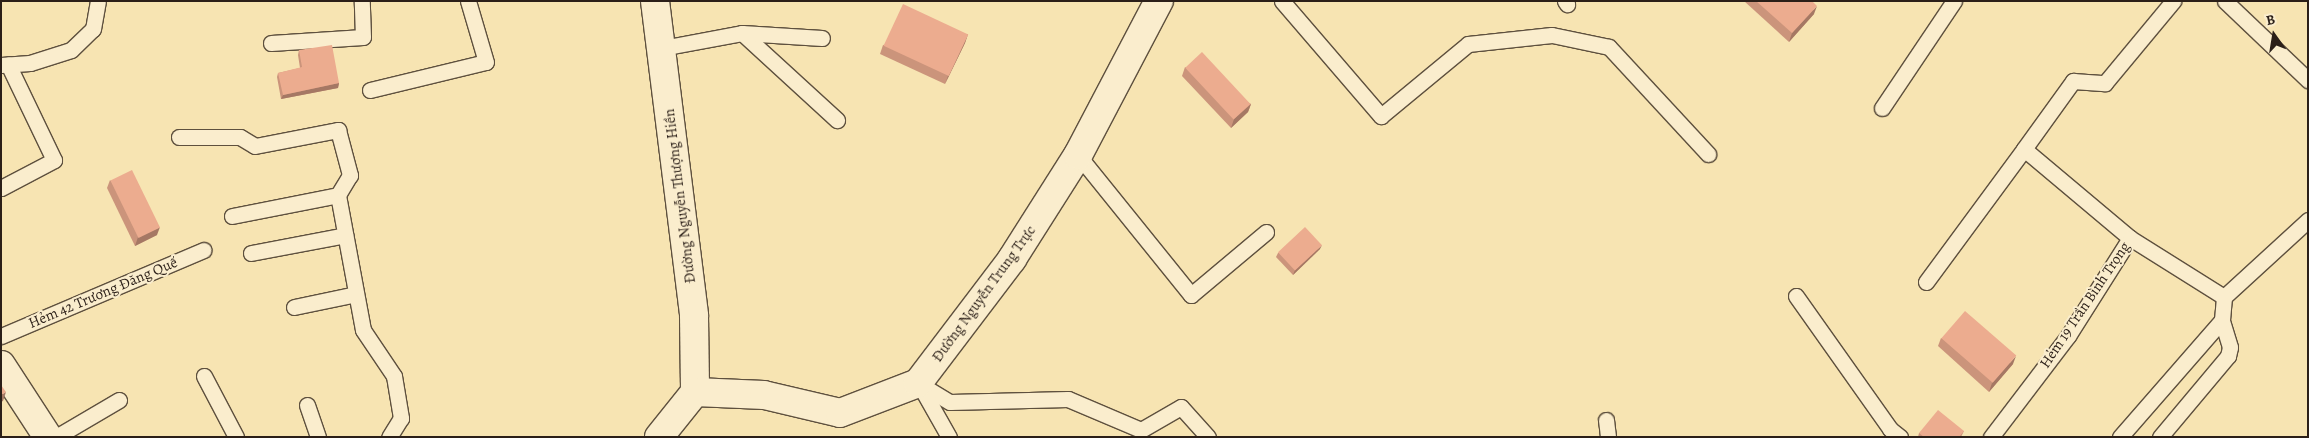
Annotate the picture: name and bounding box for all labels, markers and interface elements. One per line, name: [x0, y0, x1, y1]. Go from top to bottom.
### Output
north arrow: [2249, 10, 2299, 60]
text: B: [2264, 10, 2277, 30]
street label: Đường Nguyễn Thượng Hiền: [660, 108, 700, 284]
street label: Đường Nguyễn Trung Trực: [928, 222, 1040, 366]
street label: Hẻm 19 Trần Bình Trọng: [2036, 238, 2134, 372]
street label: Hẻm 42 Trương Đăng Quế: [26, 253, 180, 333]

